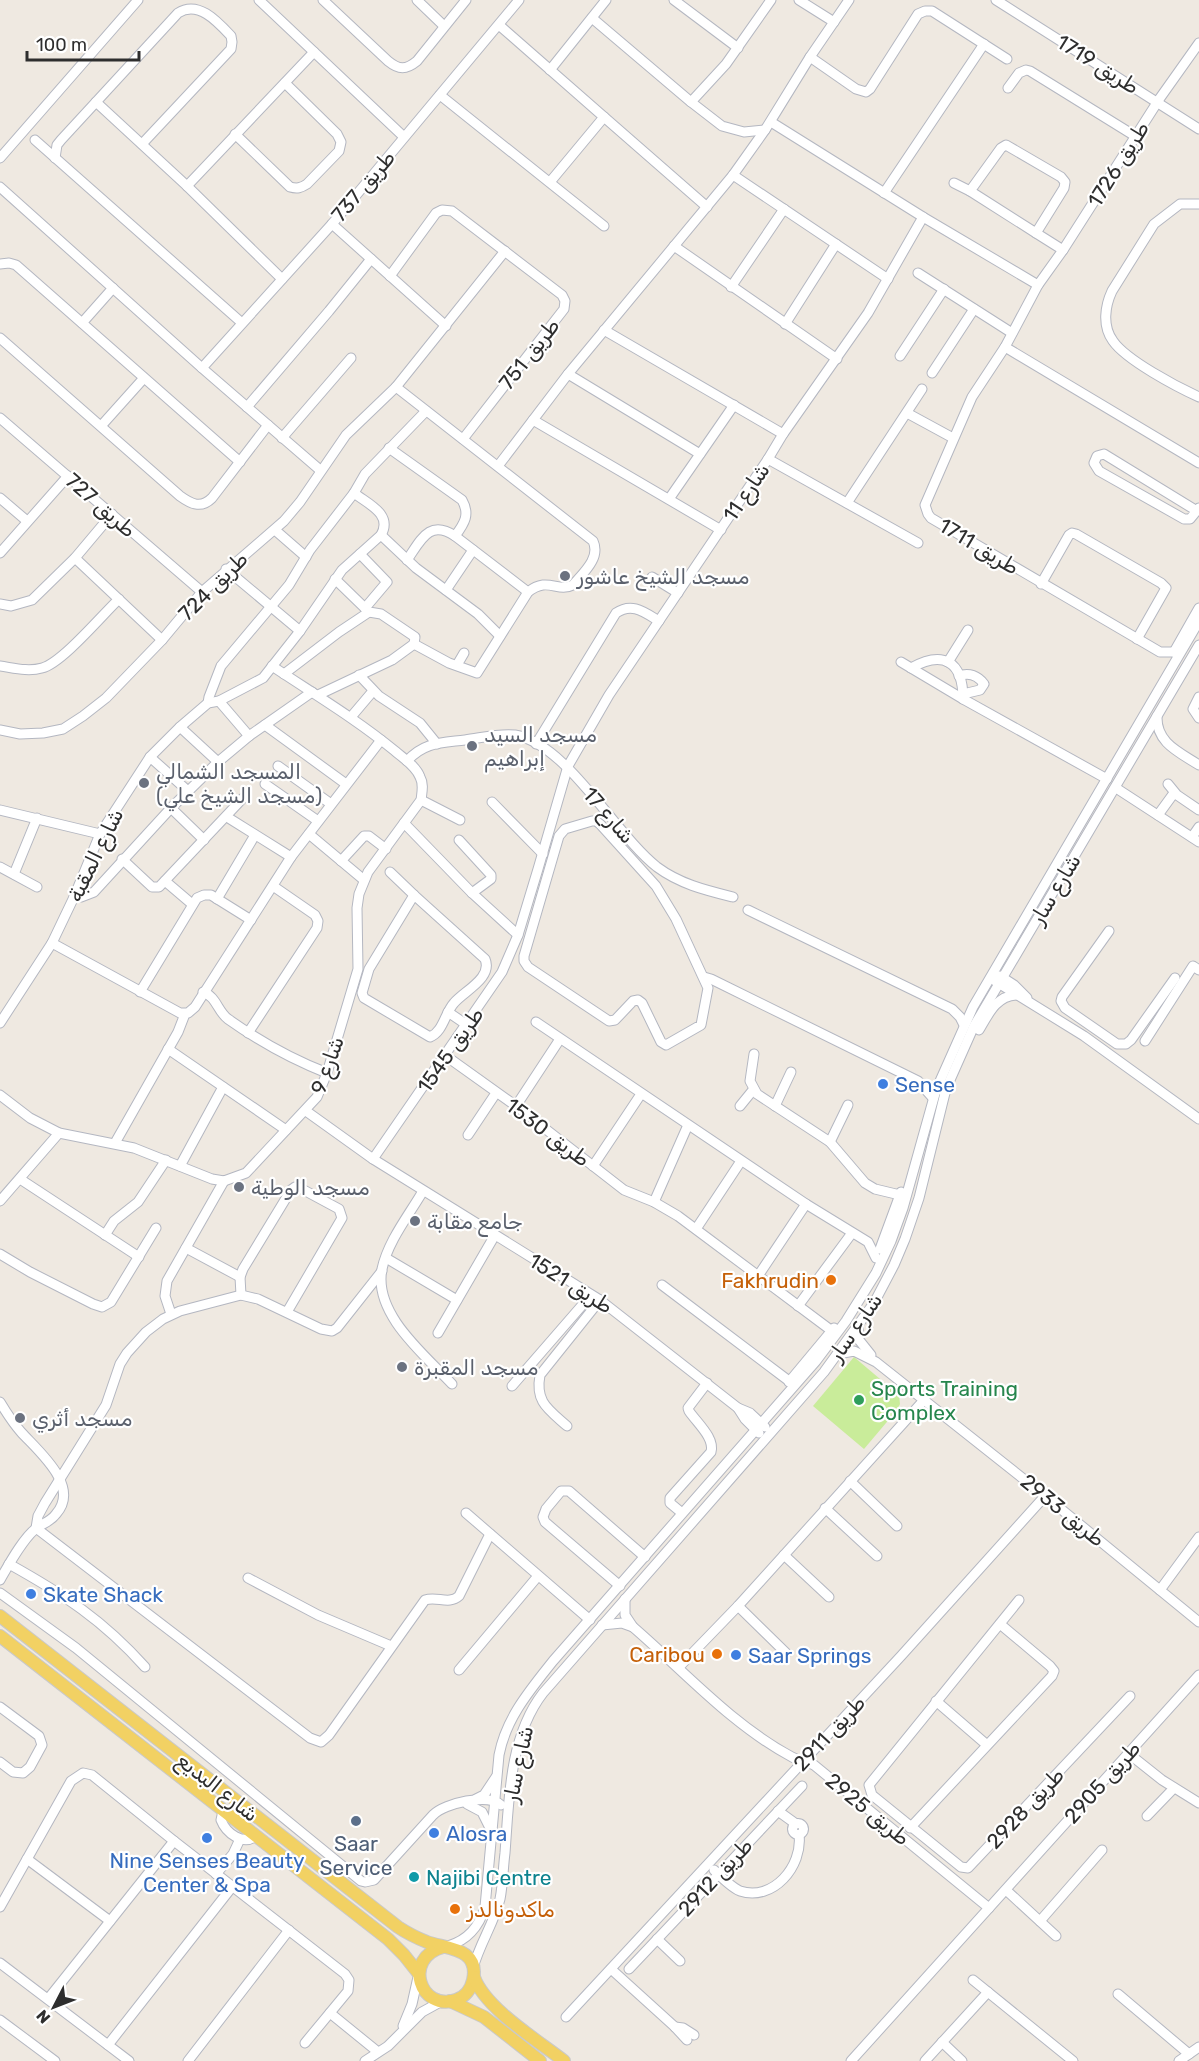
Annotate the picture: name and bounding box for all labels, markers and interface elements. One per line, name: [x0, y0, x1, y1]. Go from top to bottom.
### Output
scale bar: [27, 24, 140, 62]
street label: طريق 1719: [1052, 29, 1144, 99]
text: 100 m: [36, 34, 87, 56]
street label: طريق 1726: [1082, 117, 1154, 211]
street label: طريق 737: [326, 145, 400, 227]
street label: طريق 751: [493, 313, 565, 395]
street label: شارع 11: [717, 458, 776, 527]
street label: طريق 727: [61, 468, 141, 542]
street label: طريق 1711: [934, 512, 1024, 580]
street label: طريق 724: [173, 546, 253, 626]
place label: مسجد الشيخ عاشور: [575, 564, 749, 591]
marker: مسجد الشيخ عاشور: [558, 569, 572, 583]
place label: مسجد السيد إبراهيم: [484, 722, 597, 773]
marker: مسجد السيد إبراهيم: [465, 739, 479, 753]
place label: المسجد الشمالي (مسجد الشيخ علي): [156, 759, 322, 812]
marker: المسجد الشمالي (مسجد الشيخ علي): [137, 776, 151, 790]
street label: شارع 17: [576, 782, 640, 850]
street label: شارع المقبة: [62, 804, 130, 907]
street label: شارع سار: [1023, 849, 1087, 931]
street label: طريق 1545: [412, 1003, 488, 1097]
street label: شارع 9: [305, 1033, 351, 1098]
place label: Sense: [895, 1072, 955, 1097]
marker: Sense: [876, 1077, 890, 1091]
street label: طريق 1530: [501, 1092, 595, 1172]
place label: مسجد الوطية: [251, 1175, 370, 1200]
marker: مسجد الوطية: [232, 1180, 246, 1194]
place label: جامع مقابة: [427, 1209, 523, 1237]
marker: جامع مقابة: [408, 1214, 422, 1228]
street label: طريق 1521: [524, 1247, 618, 1319]
place label: Fakhrudin: [721, 1268, 819, 1293]
marker: Fakhrudin: [824, 1273, 838, 1287]
street label: شارع سار: [821, 1288, 889, 1369]
place label: مسجد المقبرة: [414, 1355, 538, 1380]
marker: مسجد المقبرة: [395, 1360, 409, 1374]
place label: Sports Training Complex: [871, 1376, 1018, 1425]
marker: Sports Training Complex: [852, 1393, 866, 1407]
place label: مسجد أثري: [32, 1406, 132, 1433]
marker: مسجد أثري: [13, 1411, 27, 1425]
street label: طريق 2933: [1016, 1468, 1110, 1552]
place label: Skate Shack: [43, 1582, 163, 1607]
marker: Skate Shack: [24, 1587, 38, 1601]
place label: Caribou: [629, 1642, 705, 1667]
place label: Saar Springs: [748, 1643, 872, 1668]
marker: Caribou: [710, 1647, 724, 1661]
marker: Saar Springs: [729, 1648, 743, 1662]
street label: طريق 2911: [788, 1690, 870, 1776]
street label: شارع سار: [497, 1724, 540, 1807]
street label: طريق 2905: [1059, 1736, 1145, 1828]
street label: شارع البديع: [170, 1747, 264, 1829]
street label: طريق 2928: [981, 1762, 1069, 1854]
street label: طريق 2925: [821, 1768, 915, 1850]
marker: Saar Service: [349, 1814, 363, 1828]
place label: Alosra: [446, 1821, 507, 1846]
marker: Alosra: [427, 1826, 441, 1840]
marker: Nine Senses Beauty Center & Spa: [200, 1831, 214, 1845]
place label: Saar Service: [320, 1831, 392, 1880]
street label: طريق 2912: [673, 1833, 757, 1921]
place label: Nine Senses Beauty Center & Spa: [109, 1848, 305, 1897]
place label: Najibi Centre: [426, 1865, 552, 1890]
marker: Najibi Centre: [407, 1870, 421, 1884]
place label: ماكدونالدز: [465, 1897, 555, 1923]
marker: ماكدونالدز: [448, 1902, 462, 1916]
north arrow: [24, 1977, 84, 2037]
text: N: [32, 2006, 54, 2027]

